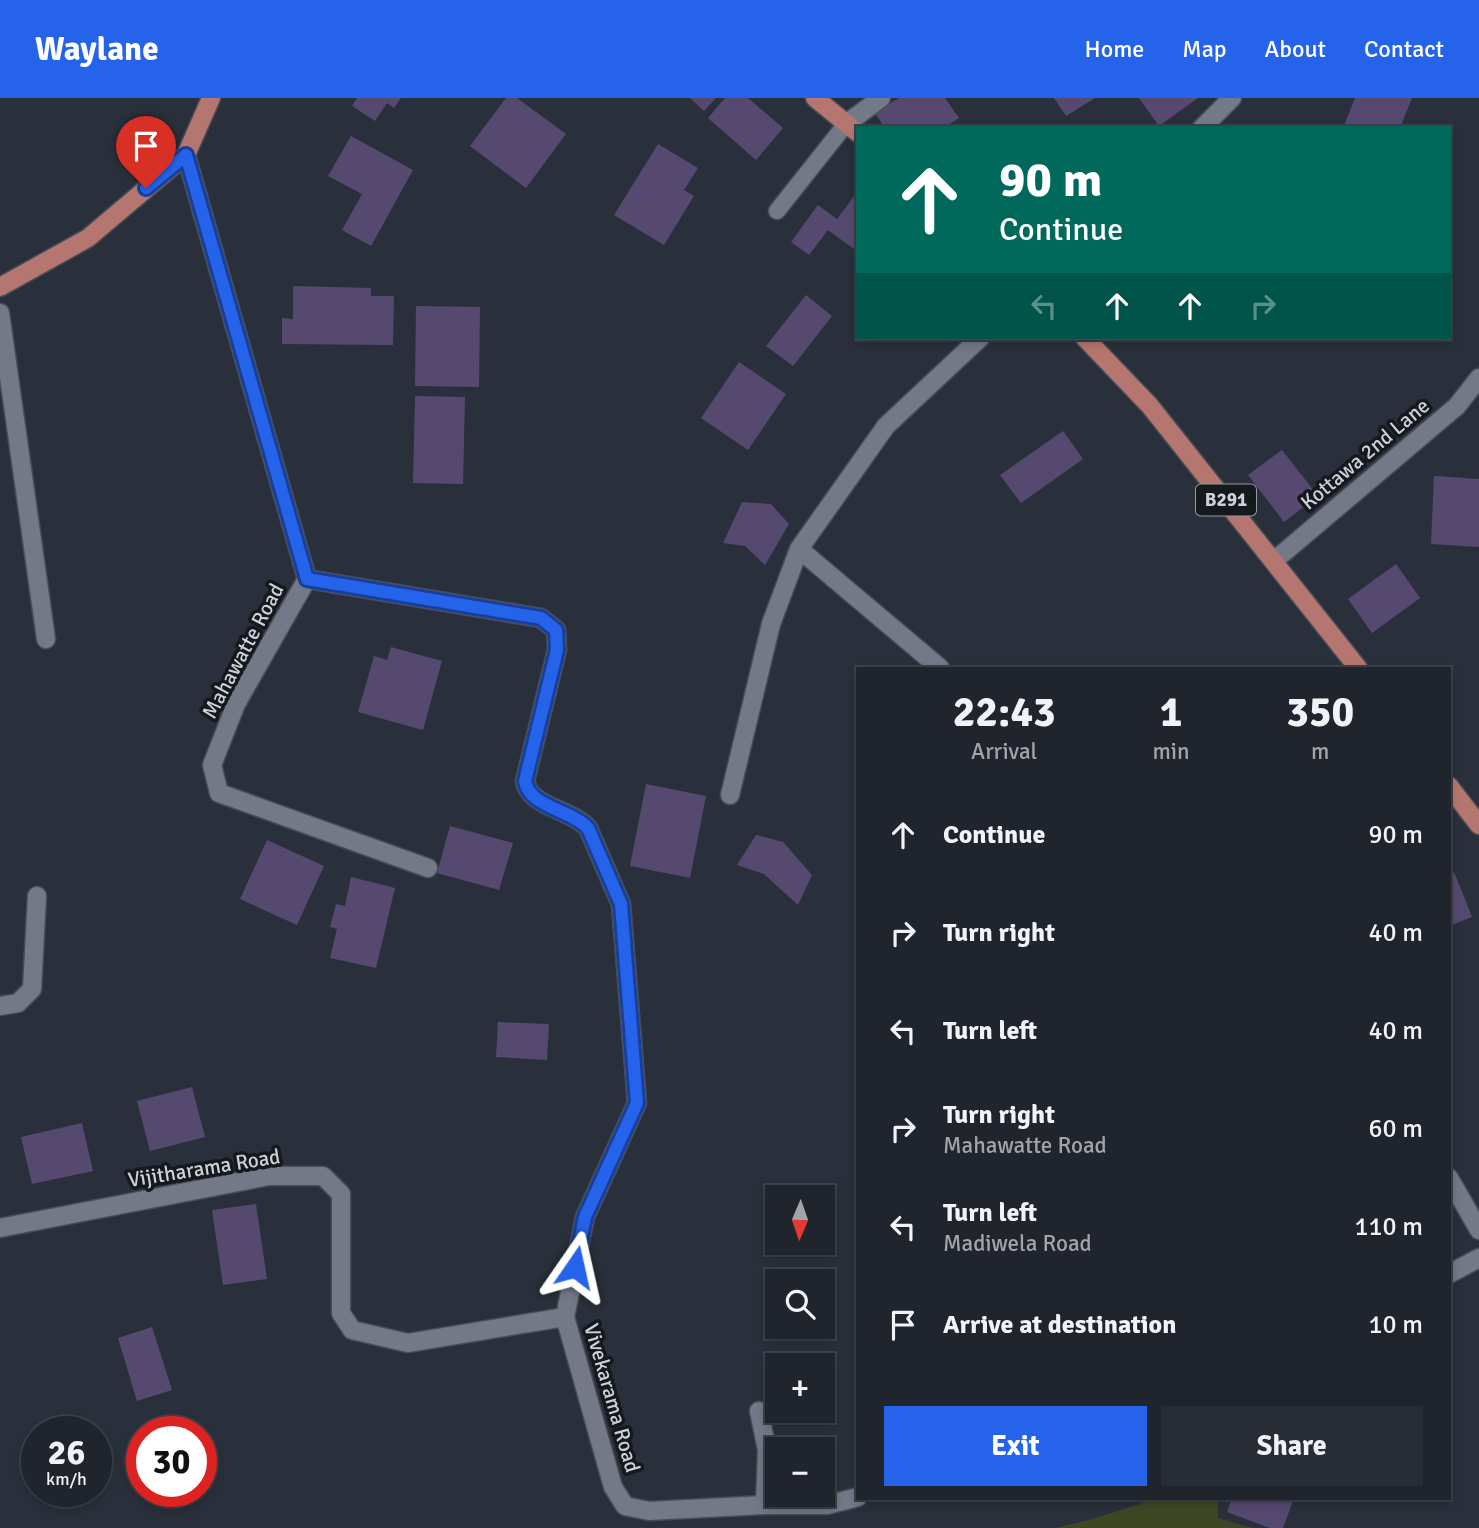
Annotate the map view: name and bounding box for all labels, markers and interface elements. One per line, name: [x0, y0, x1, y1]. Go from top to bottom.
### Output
text: Waylane: [35, 29, 159, 70]
text: Home: [1084, 34, 1144, 64]
text: Map: [1182, 34, 1227, 64]
text: About: [1265, 34, 1326, 64]
text: Contact: [1364, 34, 1444, 64]
pin: [116, 116, 176, 188]
icon: arrive: [127, 127, 165, 165]
text: 90 m: [999, 150, 1102, 210]
icon: ahead: [884, 154, 975, 245]
text: Continue: [999, 210, 1123, 249]
icon: left: [1025, 287, 1063, 325]
icon: ahead: [1098, 287, 1136, 325]
icon: ahead: [1171, 287, 1209, 325]
icon: right: [1244, 287, 1282, 325]
street label: Kottawa 2nd Lane: [1295, 393, 1435, 515]
road number: B291: [1196, 484, 1256, 516]
street label: Mahawatte Road: [196, 579, 290, 723]
text: 22:43: [953, 687, 1056, 738]
text: 1: [1160, 687, 1182, 738]
text: 350: [1286, 687, 1354, 738]
text: Arrival: [971, 737, 1037, 766]
text: min: [1152, 737, 1190, 766]
text: m: [1311, 737, 1329, 766]
icon: ahead: [884, 816, 922, 854]
text: Continue: [943, 819, 1045, 851]
text: 90 m: [1368, 819, 1423, 851]
icon: right: [884, 914, 922, 952]
text: Turn right: [943, 917, 1055, 949]
text: 40 m: [1368, 917, 1423, 949]
icon: left: [884, 1012, 922, 1050]
text: Turn left: [943, 1015, 1037, 1047]
text: 40 m: [1368, 1015, 1423, 1047]
text: Turn right: [943, 1099, 1055, 1131]
icon: right: [884, 1110, 922, 1148]
text: 60 m: [1368, 1113, 1423, 1145]
text: Mahawatte Road: [943, 1131, 1107, 1160]
street label: Vijitharama Road: [126, 1143, 282, 1193]
north arrow: [765, 1185, 835, 1255]
map controls: [765, 1185, 835, 1507]
text: Turn left: [943, 1197, 1037, 1229]
icon: left: [884, 1208, 922, 1246]
text: 110 m: [1354, 1211, 1423, 1243]
text: Madiwela Road: [943, 1229, 1092, 1258]
position arrow: [538, 1230, 612, 1304]
button: search: [765, 1269, 835, 1339]
icon: arrive: [884, 1306, 922, 1344]
text: Arrive at destination: [943, 1309, 1176, 1341]
text: 10 m: [1368, 1309, 1423, 1341]
street label: Vivekarama Road: [578, 1321, 646, 1475]
button: +: [765, 1353, 835, 1423]
button: Exit: [884, 1406, 1147, 1486]
button: Share: [1161, 1406, 1423, 1486]
speed limit sign: 30: [126, 1416, 217, 1507]
text: 26: [48, 1431, 85, 1474]
button: −: [765, 1437, 835, 1507]
text: km/h: [46, 1468, 87, 1490]

